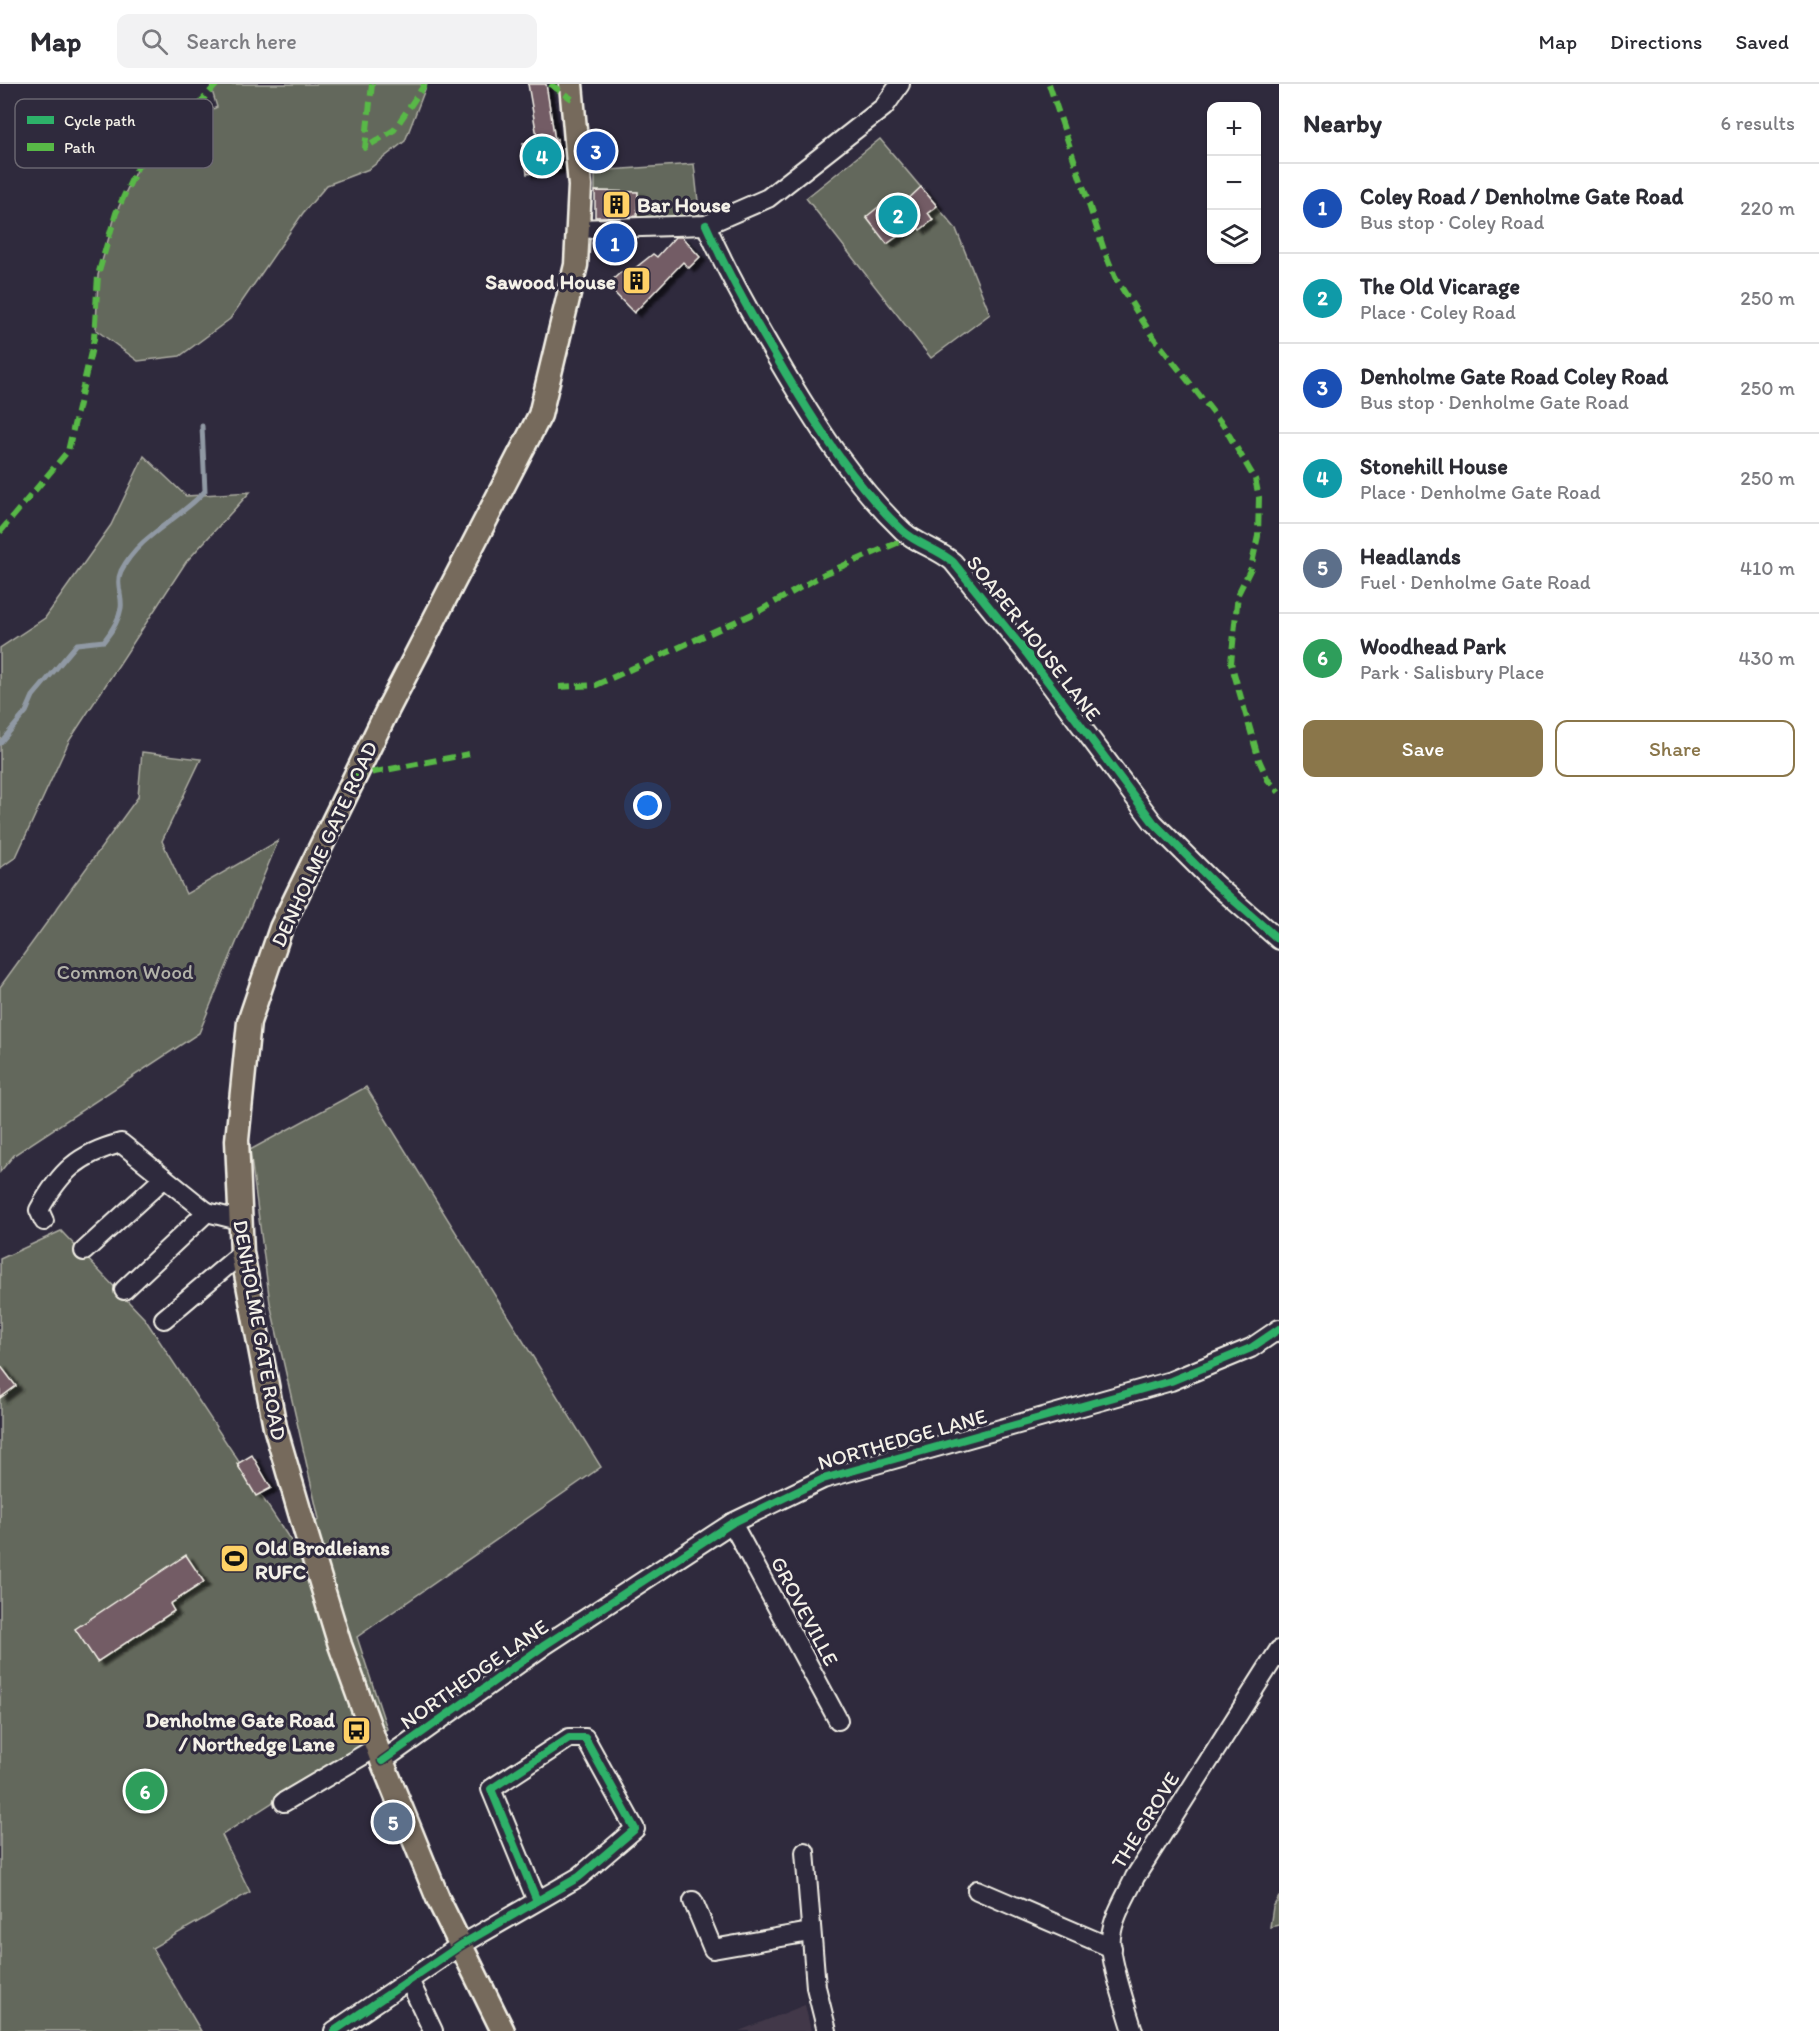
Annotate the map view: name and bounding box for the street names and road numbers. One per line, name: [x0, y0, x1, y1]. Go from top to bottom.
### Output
street label: SOAPER HOUSE LANE: [961, 550, 1107, 726]
street label: DENHOLME GATE ROAD: [265, 737, 383, 951]
street label: DENHOLME GATE ROAD: [228, 1218, 292, 1442]
street label: NORTHEDGE LANE: [815, 1403, 990, 1475]
street label: GROVEVILLE: [766, 1552, 844, 1670]
street label: NORTHEDGE LANE: [395, 1614, 553, 1734]
street label: THE GROVE: [1106, 1767, 1184, 1873]

